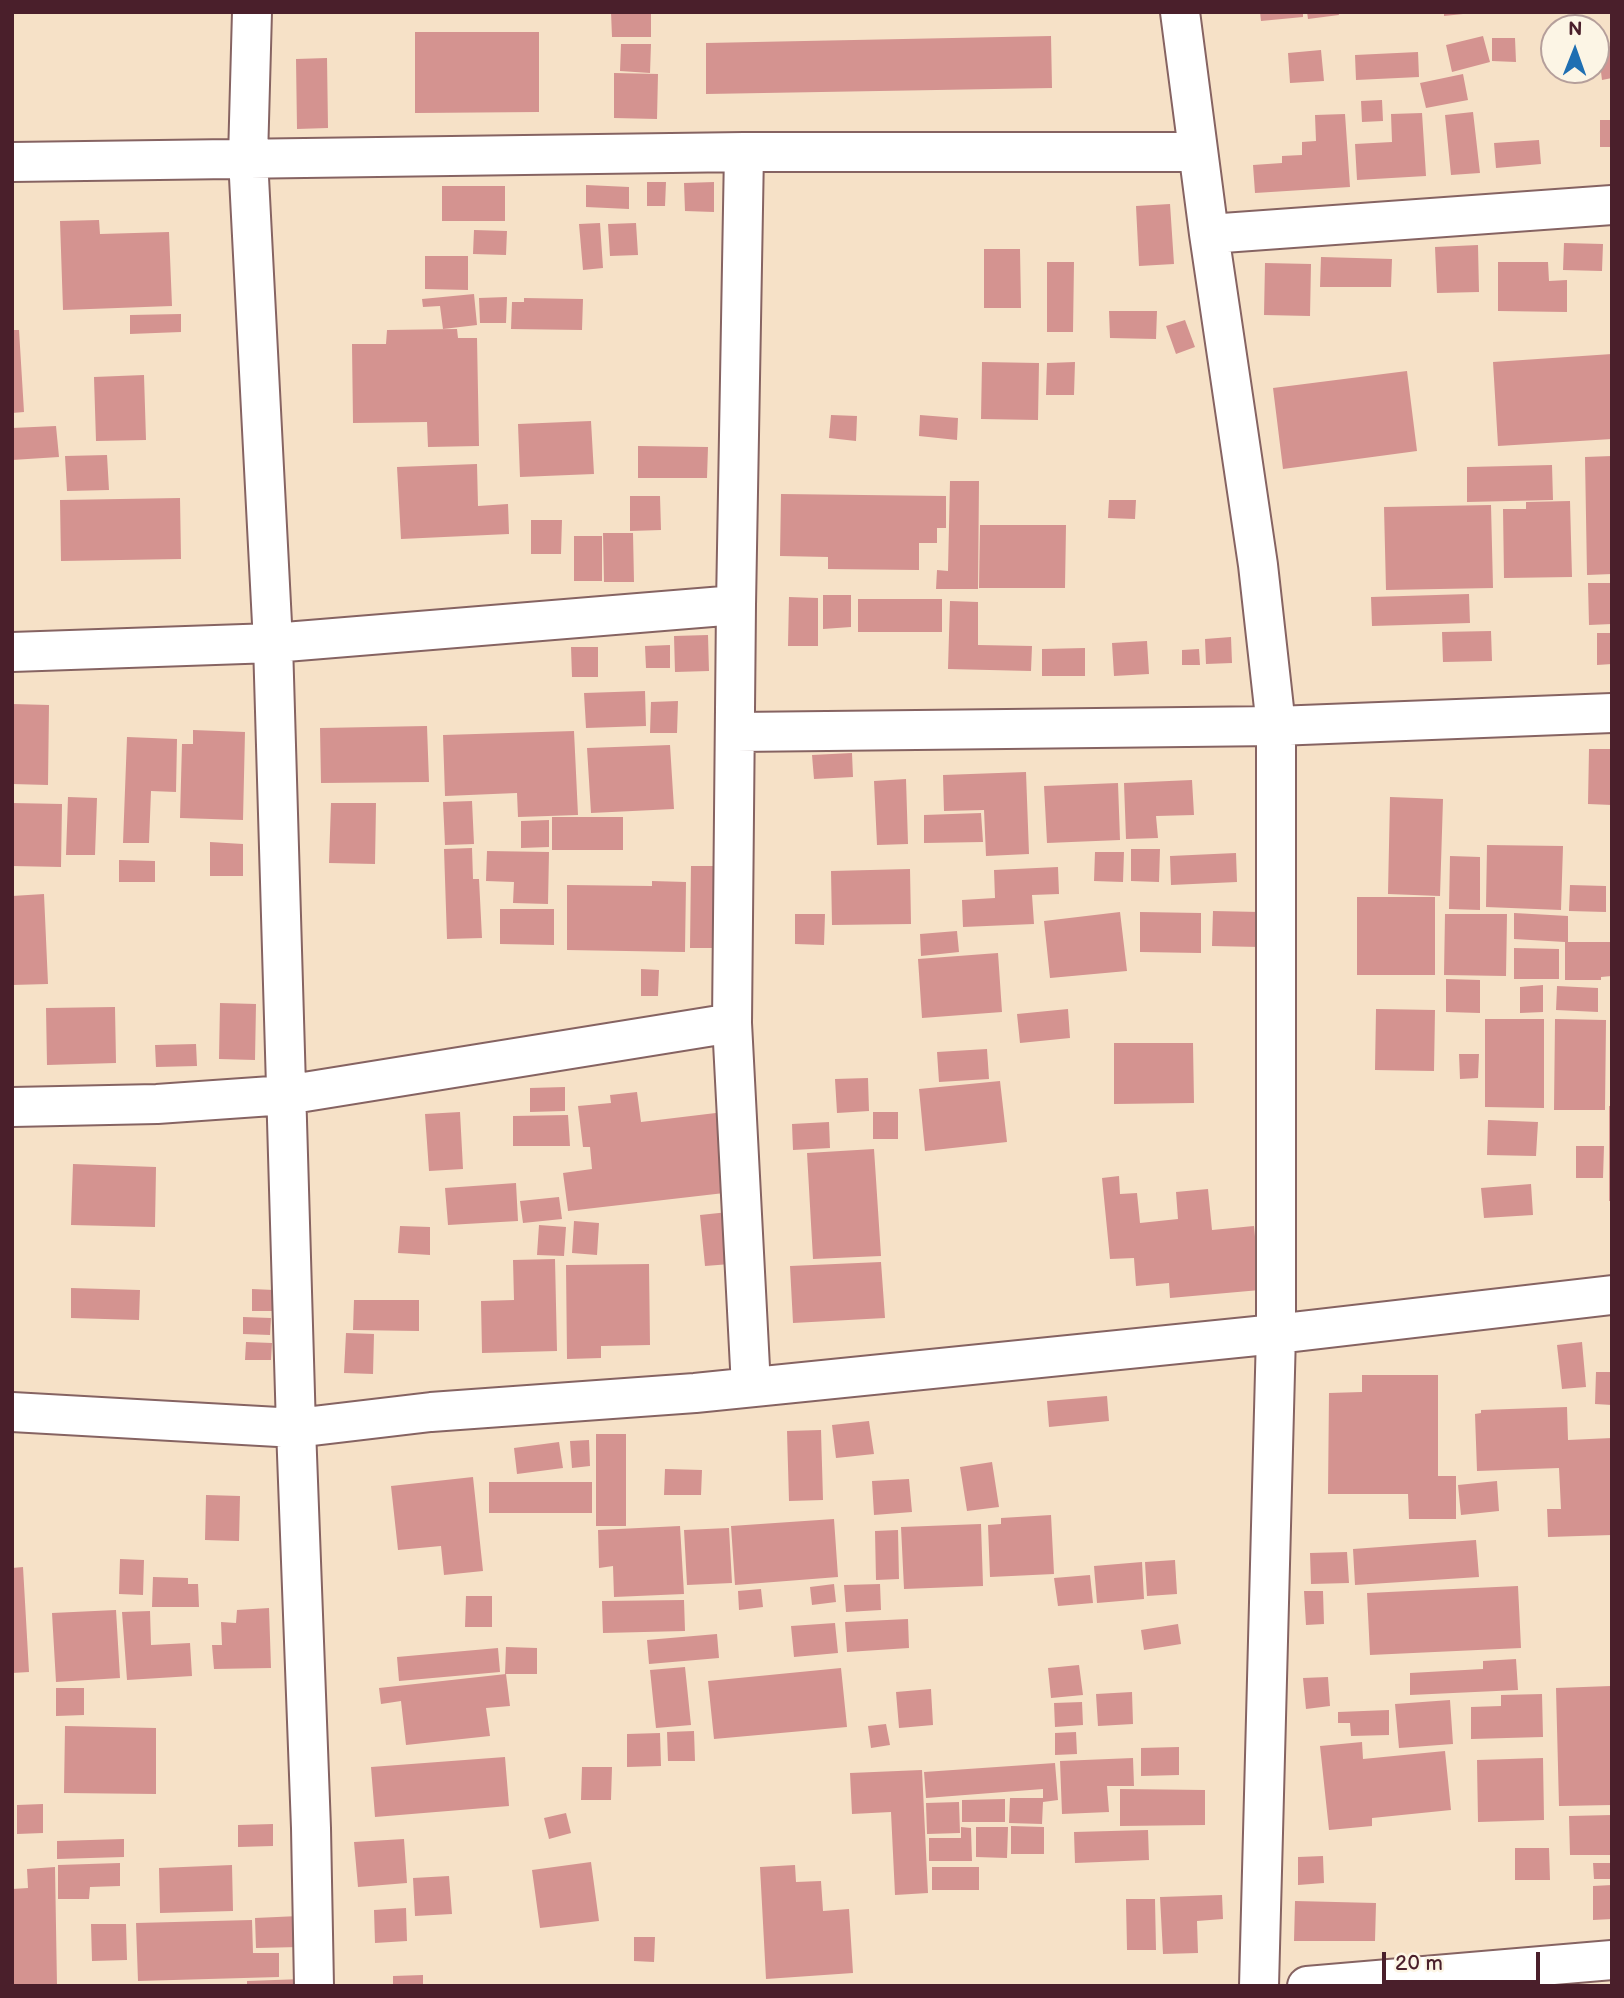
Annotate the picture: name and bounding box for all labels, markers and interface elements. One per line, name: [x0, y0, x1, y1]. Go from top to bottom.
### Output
north arrow: [1540, 14, 1610, 84]
text: N: [1568, 18, 1583, 41]
scale bar: [1386, 1938, 1544, 1982]
text: 20 m: [1395, 1951, 1443, 1976]

